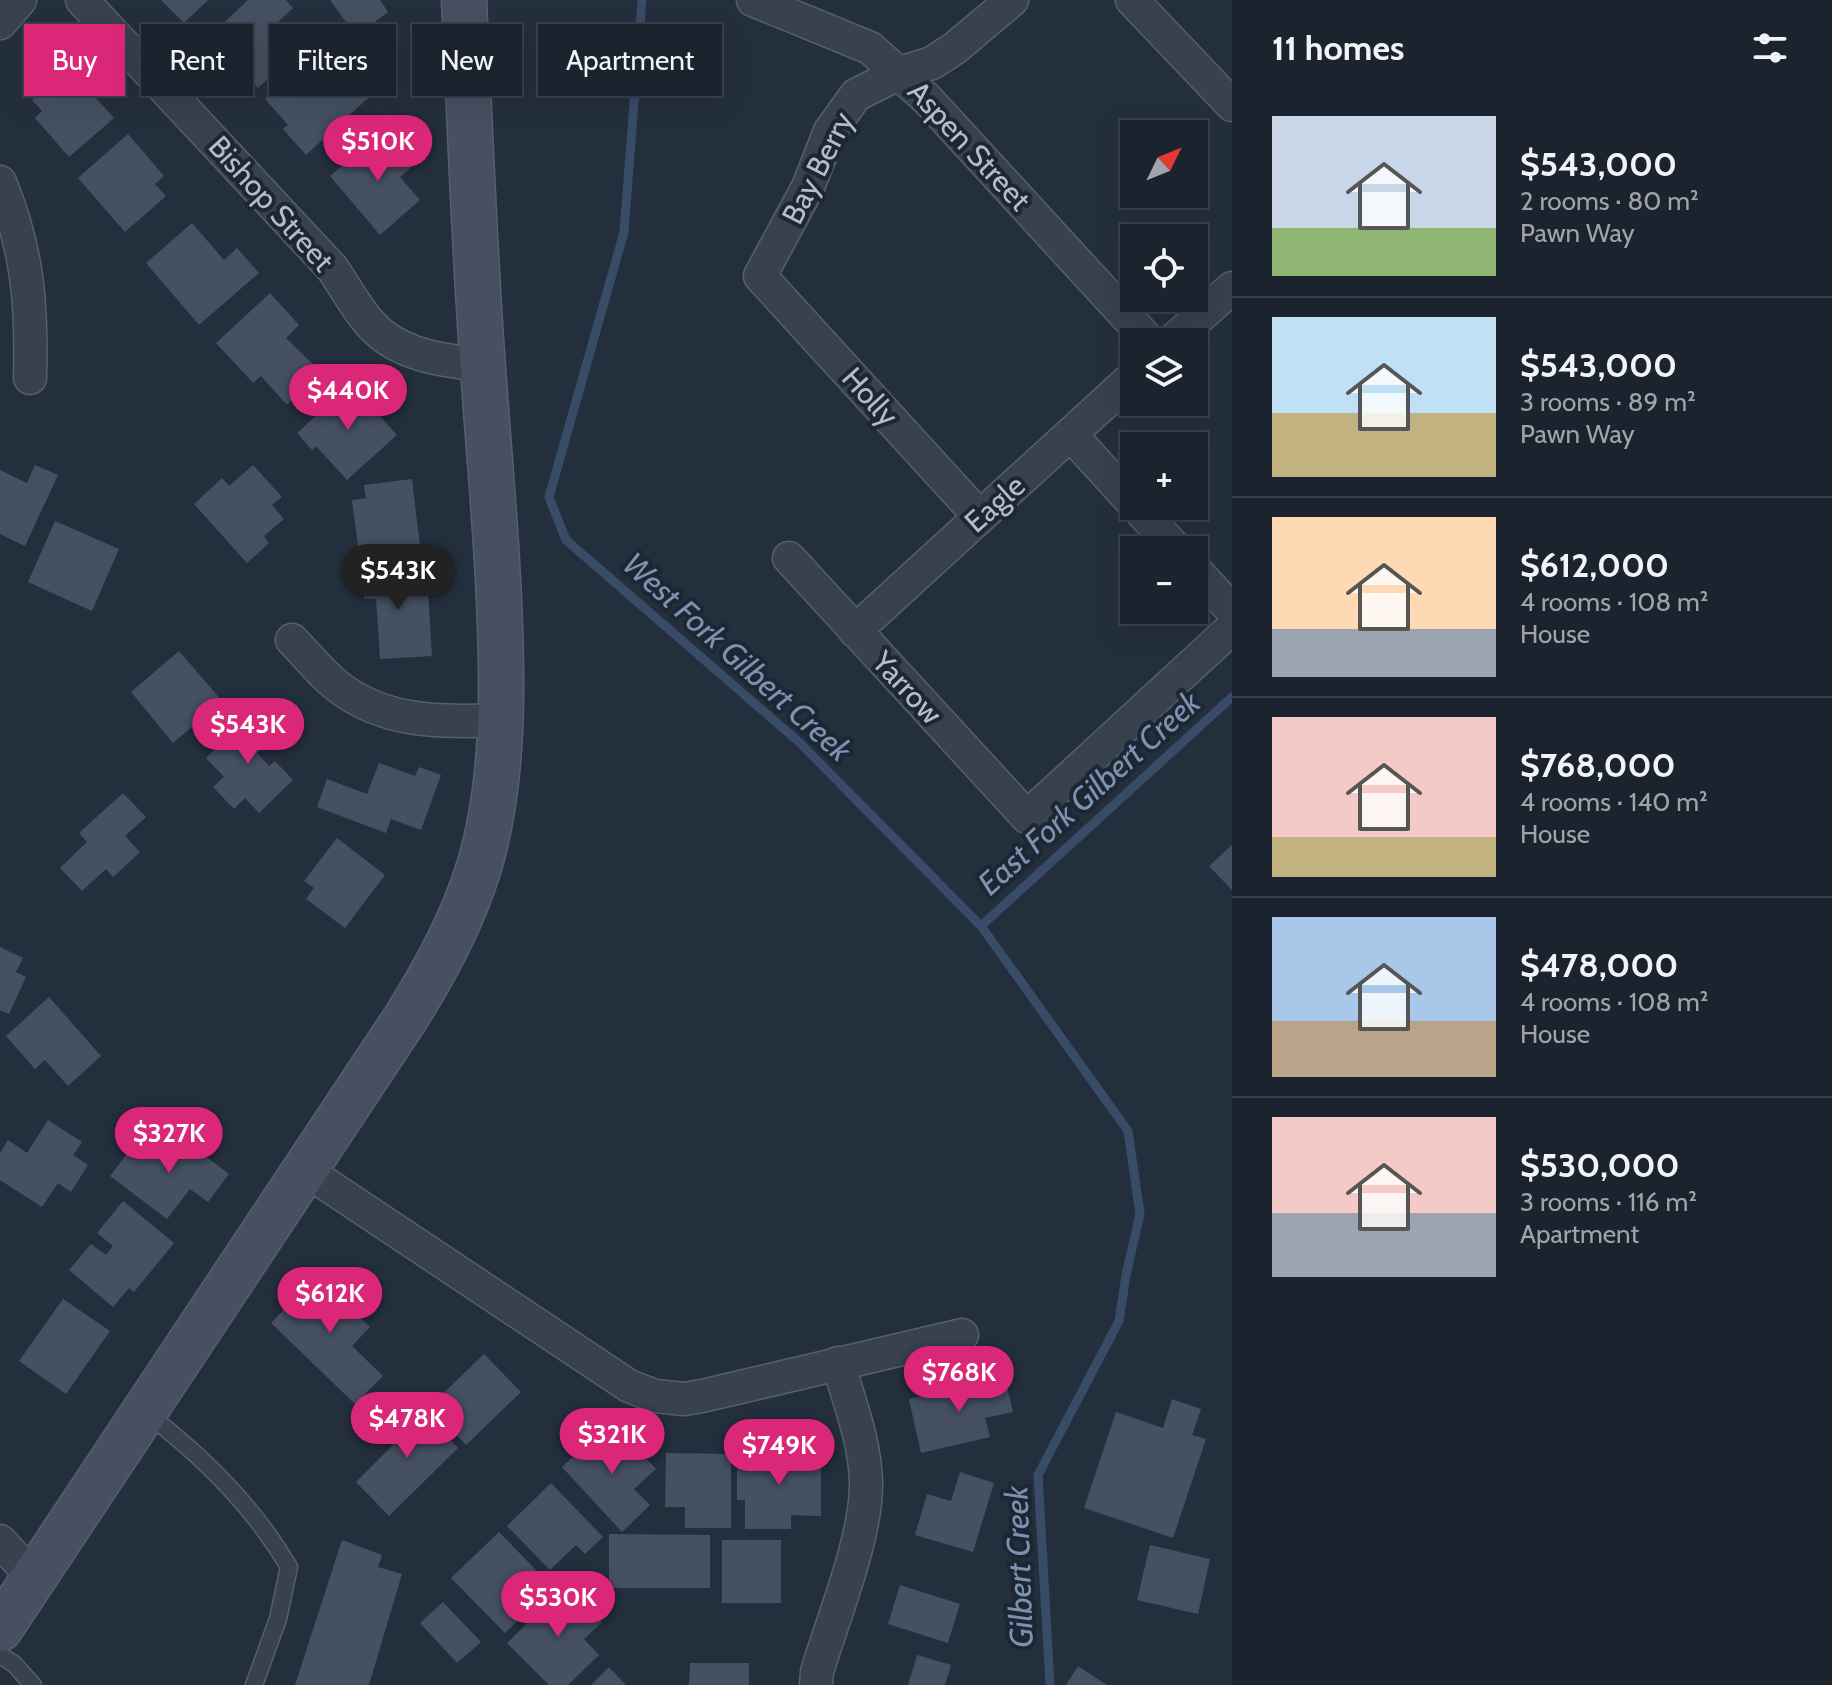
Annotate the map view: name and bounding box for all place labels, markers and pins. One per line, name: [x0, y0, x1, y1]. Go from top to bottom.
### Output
pin: $510K: [322, 115, 434, 183]
pin: $440K: [292, 364, 404, 432]
pin: $543K: [342, 544, 454, 612]
pin: $543K: [192, 698, 304, 766]
pin: $327K: [113, 1107, 225, 1175]
pin: $612K: [274, 1267, 386, 1335]
pin: $768K: [903, 1346, 1015, 1414]
pin: $478K: [351, 1392, 463, 1460]
pin: $321K: [556, 1408, 668, 1476]
pin: $749K: [723, 1419, 835, 1487]
pin: $530K: [502, 1571, 614, 1639]

